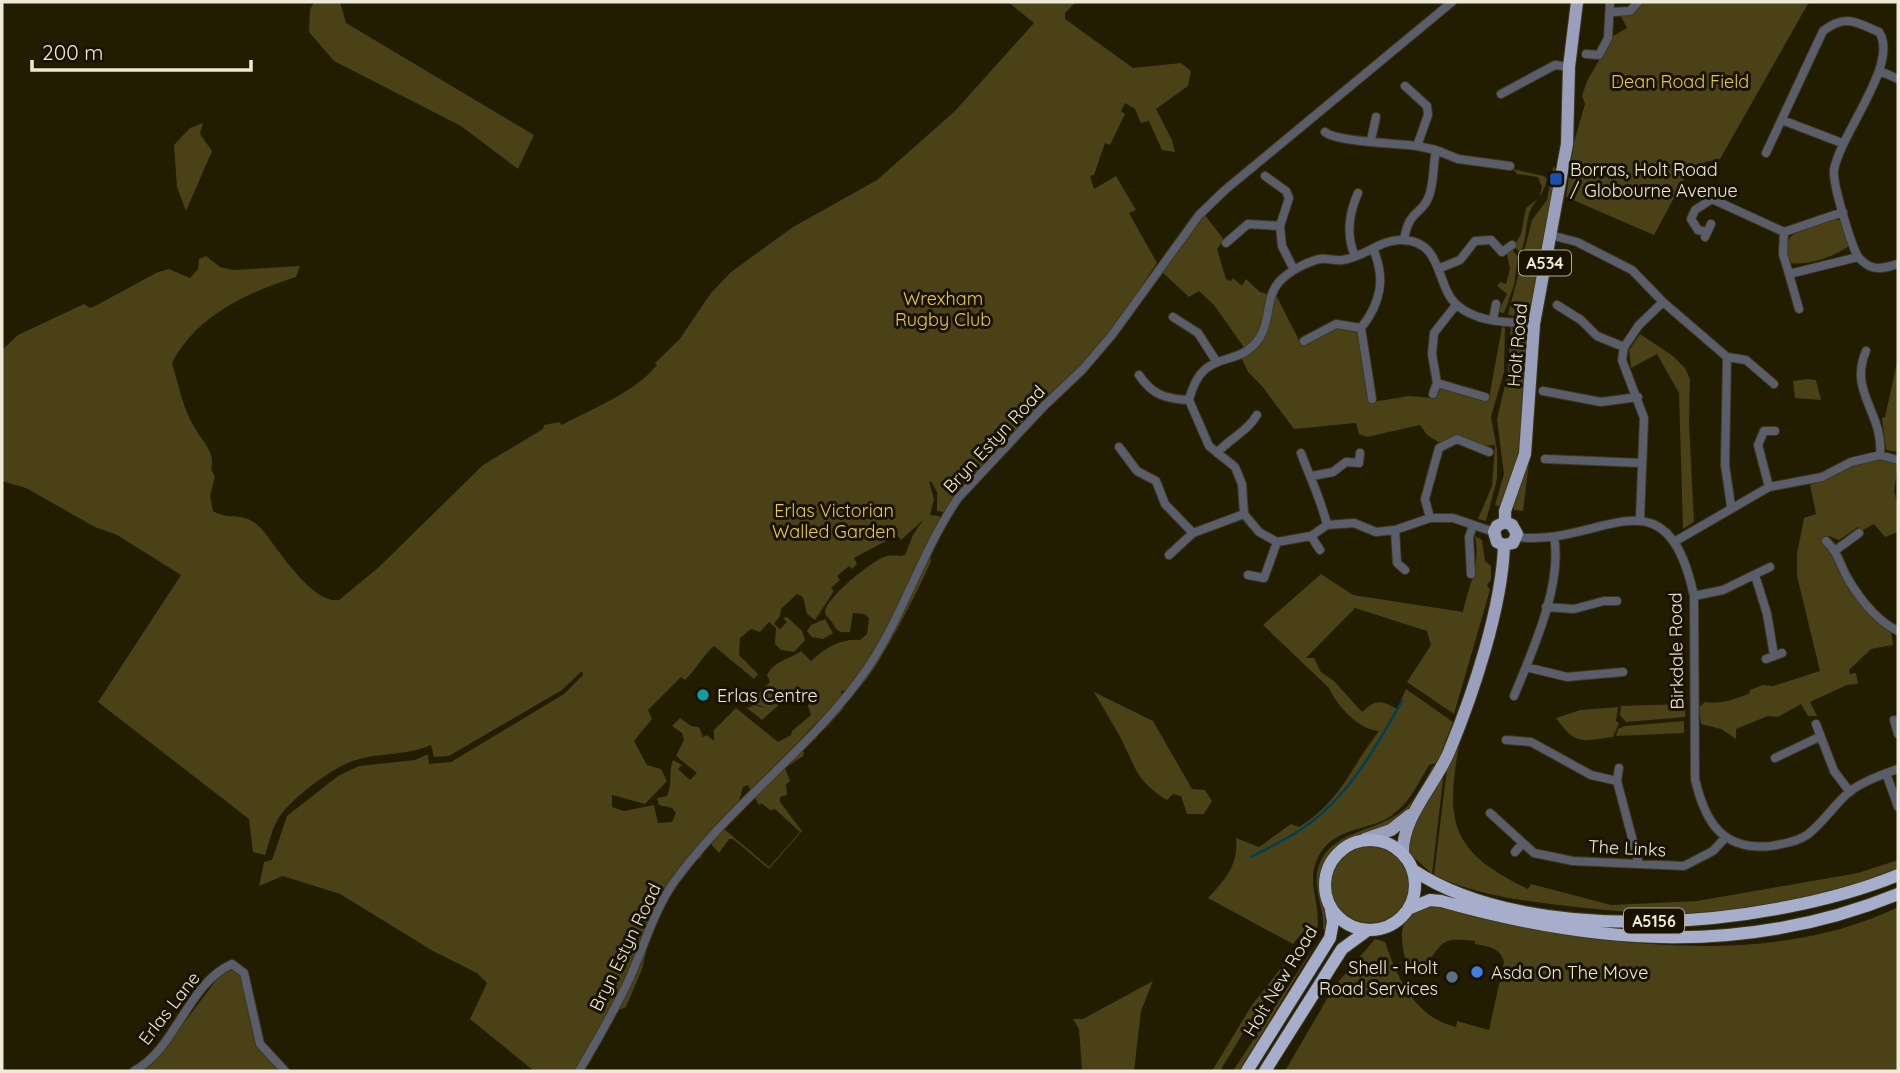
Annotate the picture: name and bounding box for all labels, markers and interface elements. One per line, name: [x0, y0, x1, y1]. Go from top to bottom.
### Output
scale bar: [32, 28, 250, 72]
text: 200 m: [42, 39, 104, 65]
park label: Dean Road Field: [1611, 70, 1749, 93]
place label: Borras, Holt Road / Globourne Avenue: [1570, 158, 1738, 202]
marker: Borras, Holt Road / Globourne Avenue: [1548, 171, 1564, 187]
road number: A534: [1519, 250, 1571, 276]
park label: Wrexham Rugby Club: [895, 287, 991, 331]
street label: Holt Road: [1502, 302, 1532, 388]
street label: Bryn Estyn Road: [938, 380, 1050, 498]
park label: Erlas Victorian Walled Garden: [772, 499, 896, 543]
street label: Birkdale Road: [1663, 592, 1689, 710]
place label: Erlas Centre: [717, 684, 818, 707]
marker: Erlas Centre: [695, 687, 711, 703]
street label: The Links: [1587, 834, 1667, 862]
street label: Bryn Estyn Road: [584, 879, 666, 1015]
road number: A5156: [1624, 909, 1684, 934]
street label: Holt New Road: [1238, 921, 1322, 1041]
place label: Shell - Holt Road Services: [1319, 956, 1438, 1000]
place label: Asda On The Move: [1491, 961, 1648, 984]
marker: Asda On The Move: [1469, 964, 1485, 980]
street label: Erlas Lane: [133, 967, 205, 1049]
marker: Shell - Holt Road Services: [1444, 969, 1460, 985]

